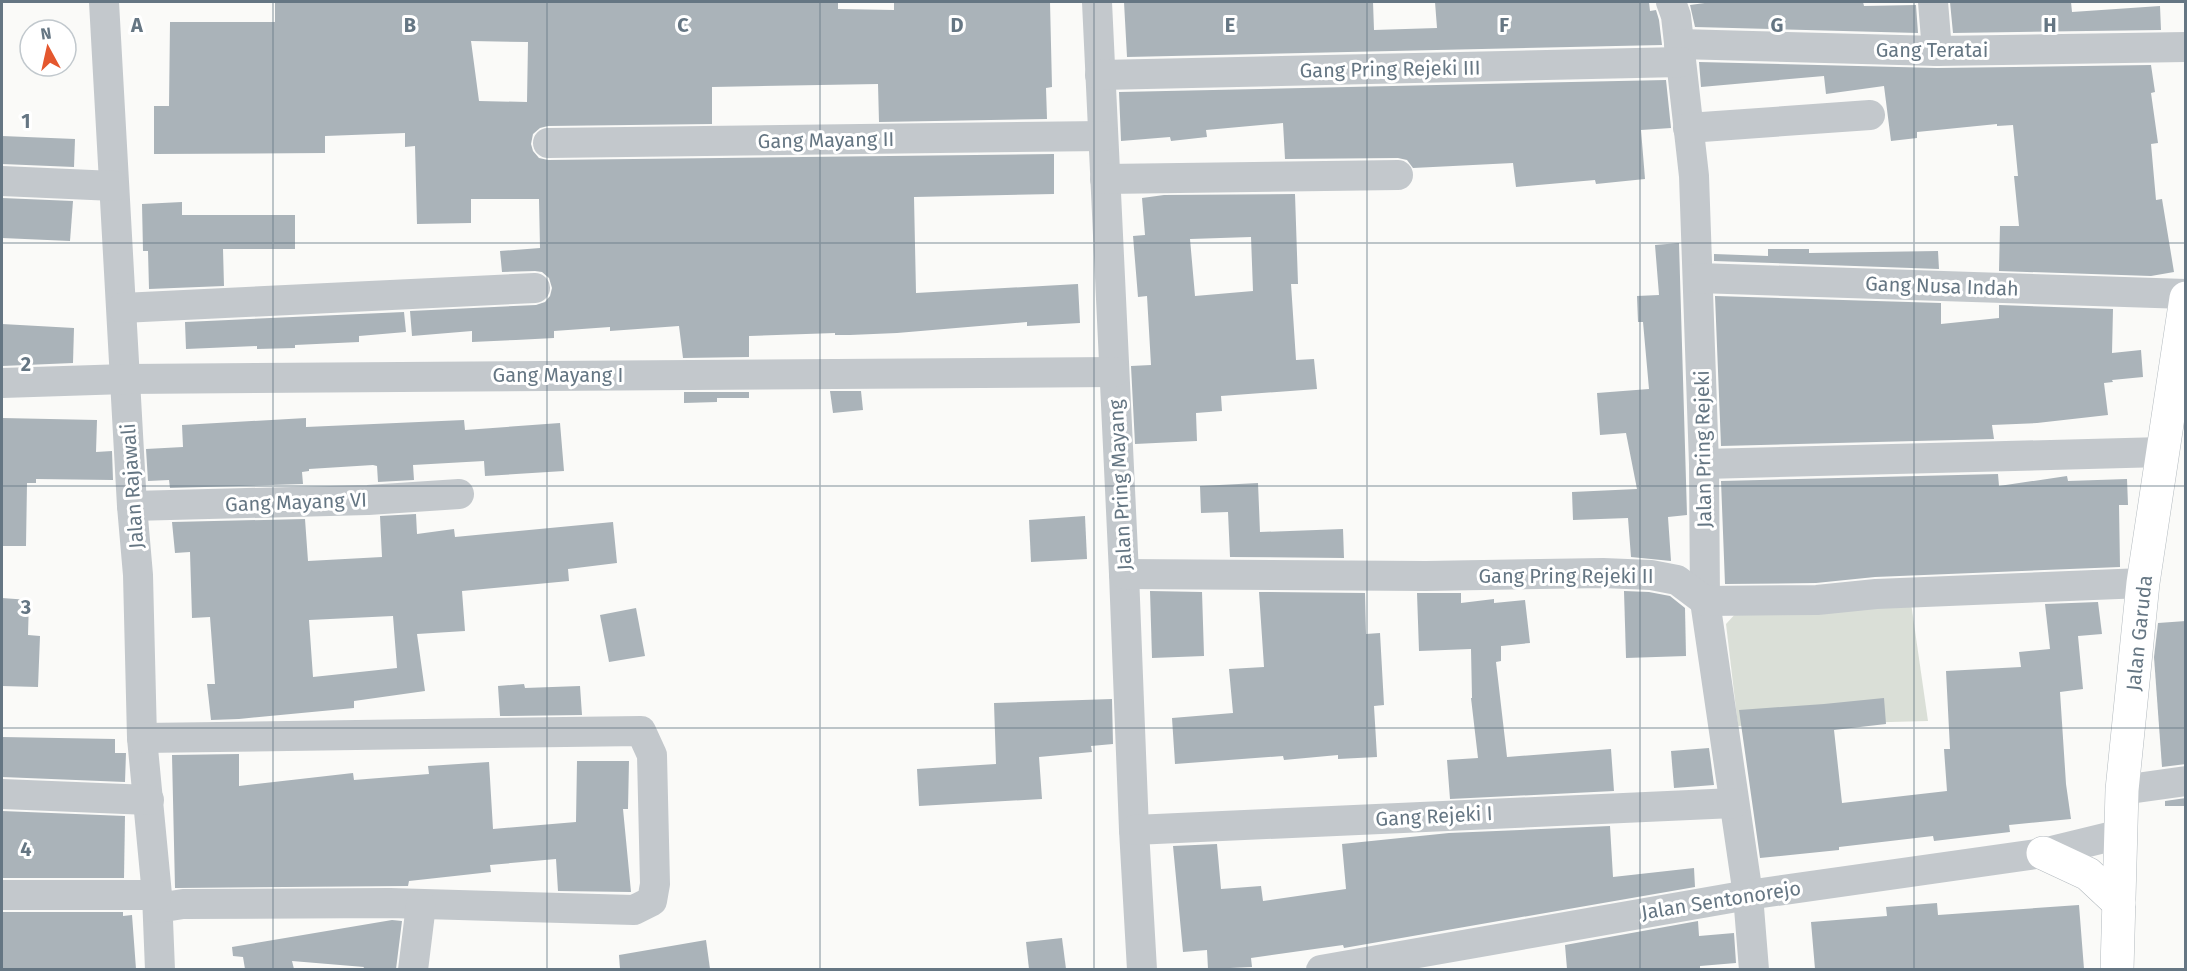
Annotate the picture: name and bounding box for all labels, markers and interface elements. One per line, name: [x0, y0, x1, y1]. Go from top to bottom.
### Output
text: A: [130, 13, 144, 37]
text: B: [404, 13, 416, 37]
text: C: [677, 13, 689, 37]
text: D: [950, 13, 964, 37]
text: E: [1225, 13, 1235, 37]
text: F: [1499, 13, 1509, 37]
text: G: [1771, 13, 1783, 37]
text: H: [2043, 13, 2057, 37]
north arrow: [18, 18, 78, 78]
text: N: [39, 23, 53, 44]
street label: Gang Teratai: [1876, 38, 1988, 62]
street label: Gang Pring Rejeki III: [1299, 55, 1481, 83]
text: 1: [21, 109, 31, 133]
street label: Gang Mayang II: [757, 127, 895, 153]
street label: Gang Nusa Indah: [1865, 271, 2019, 301]
text: 2: [21, 352, 31, 376]
street label: Gang Mayang I: [493, 363, 623, 387]
street label: Jalan Pring Rejeki: [1690, 370, 1716, 528]
street label: Jalan Pring Mayang: [1104, 398, 1136, 571]
street label: Jalan Rajawali: [116, 422, 148, 550]
street label: Gang Mayang VI: [225, 488, 367, 516]
street label: Gang Pring Rejeki II: [1478, 564, 1654, 588]
street label: Jalan Garuda: [2121, 574, 2157, 692]
text: 3: [20, 595, 31, 619]
street label: Gang Rejeki I: [1375, 801, 1493, 831]
text: 4: [20, 837, 32, 861]
street label: Jalan Sentonorejo: [1639, 876, 1803, 924]

